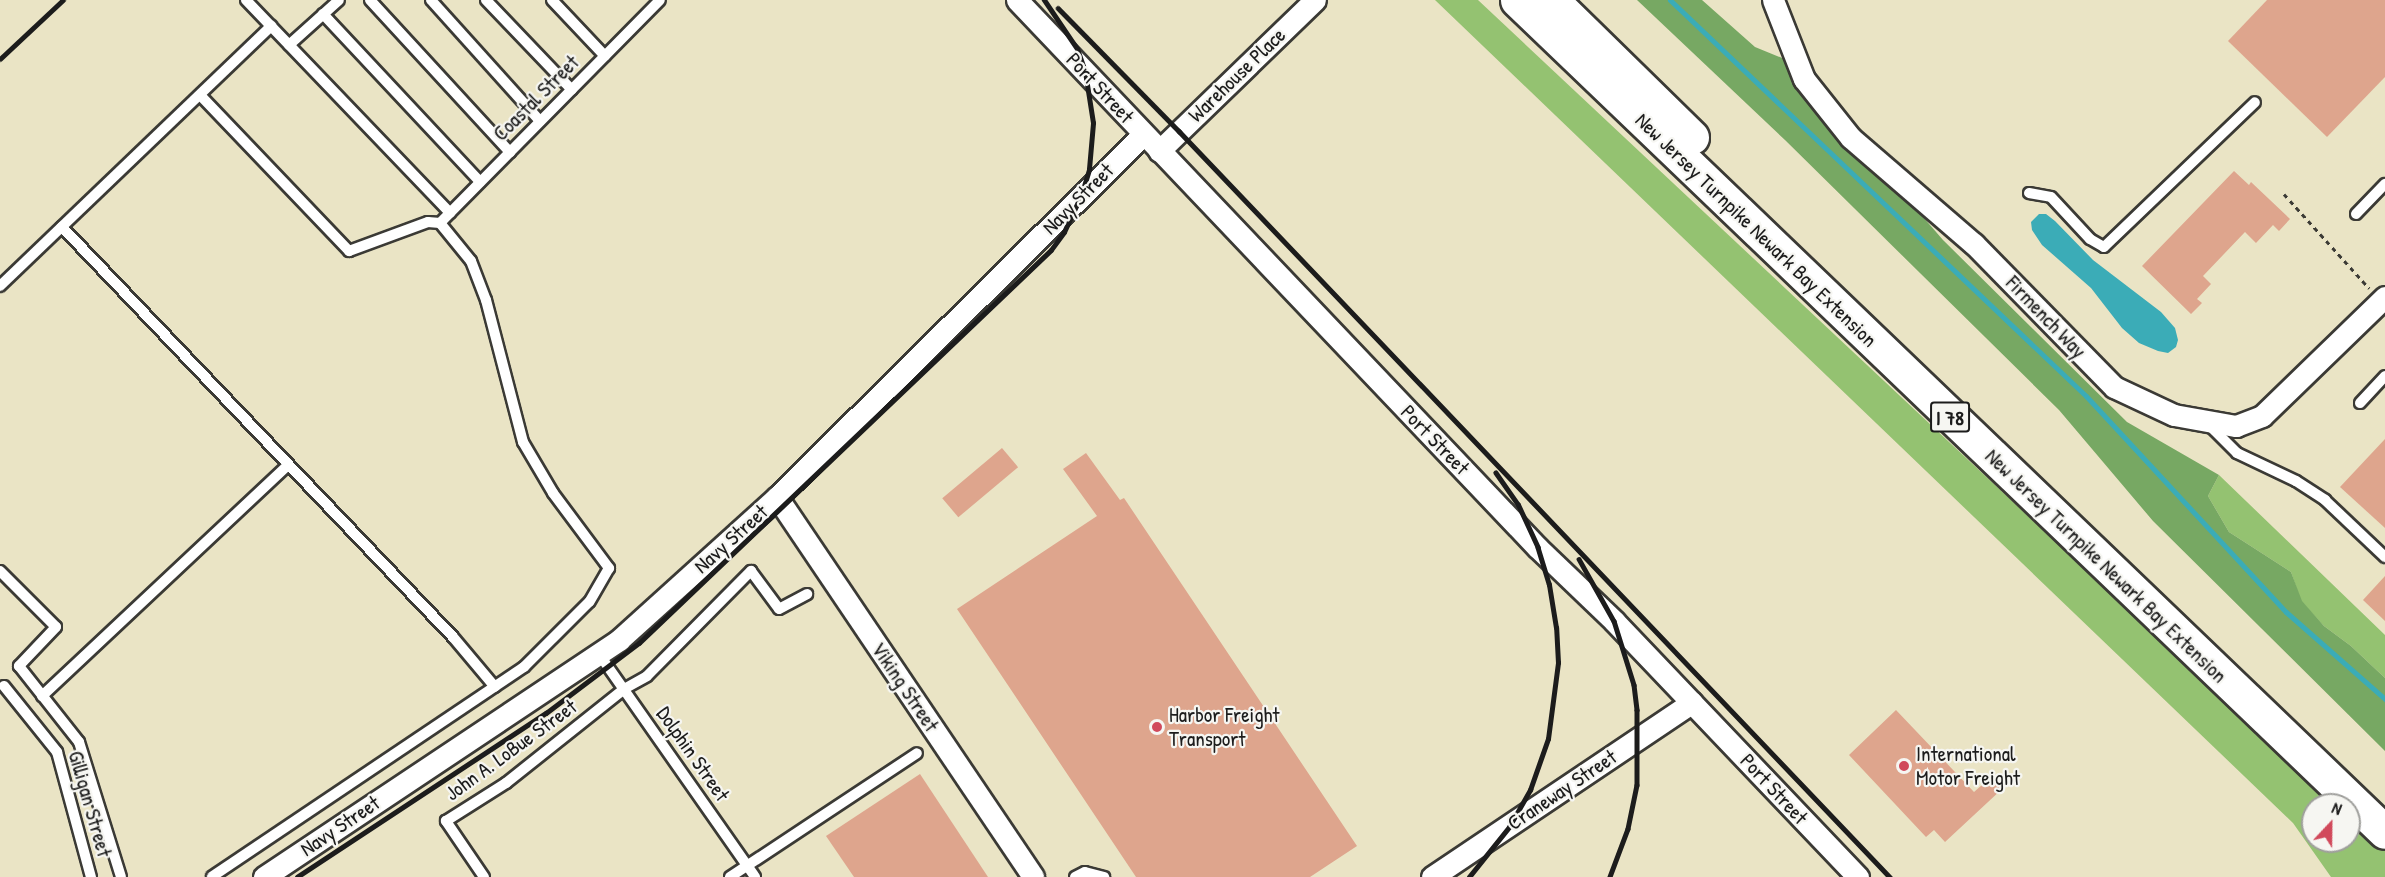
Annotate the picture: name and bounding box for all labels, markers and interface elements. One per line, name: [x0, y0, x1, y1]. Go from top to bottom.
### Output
street label: Warehouse Place: [1183, 23, 1291, 127]
street label: Port Street: [1061, 47, 1139, 129]
street label: Coastal Street: [488, 50, 584, 146]
street label: New Jersey Turnpike Newark Bay Extension: [1630, 108, 1882, 352]
street label: Navy Street: [1037, 158, 1119, 240]
street label: Firmench Way: [2001, 271, 2091, 363]
street label: Port Street: [1396, 400, 1474, 480]
road number: I 78: [1929, 400, 1971, 434]
street label: New Jersey Turnpike Newark Bay Extension: [1980, 444, 2232, 688]
street label: Navy Street: [689, 499, 773, 579]
street label: Viking Street: [866, 637, 944, 737]
street label: John A. LoBue Street: [440, 694, 582, 806]
street label: Dolphin Street: [651, 702, 735, 806]
place label: Harbor Freight Transport: [1169, 702, 1280, 752]
marker: Harbor Freight Transport: [1150, 720, 1164, 734]
place label: International Motor Freight: [1916, 741, 2020, 791]
street label: Craneway Street: [1503, 744, 1621, 836]
street label: Gilligan Street: [63, 748, 117, 860]
street label: Port Street: [1735, 748, 1813, 830]
marker: International Motor Freight: [1897, 759, 1911, 773]
street label: Navy Street: [295, 790, 385, 862]
north arrow: [2301, 793, 2361, 853]
text: N: [2329, 796, 2345, 820]

